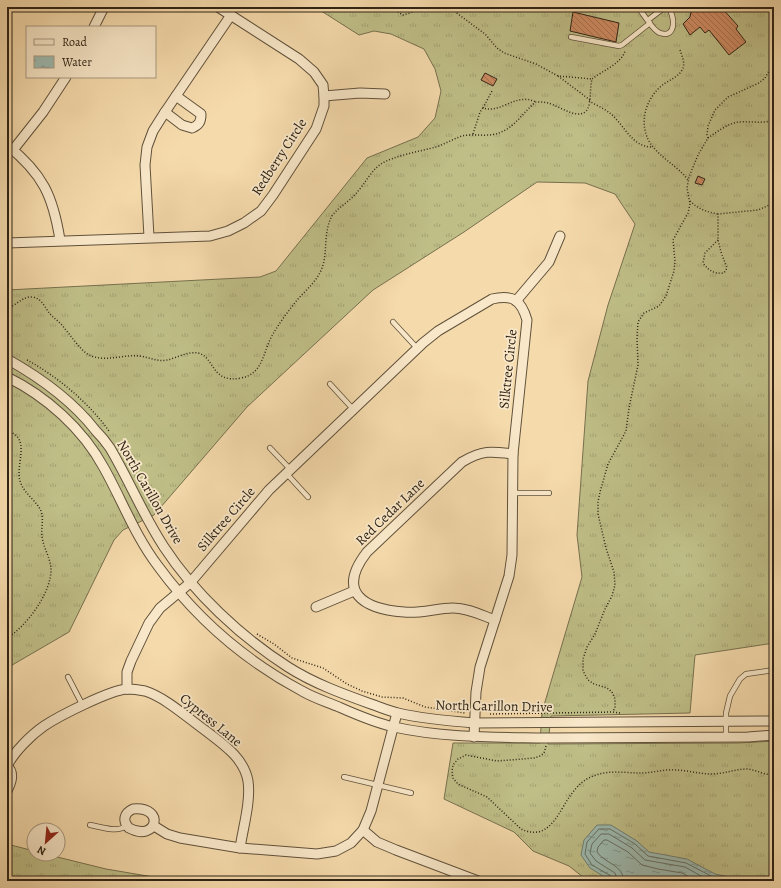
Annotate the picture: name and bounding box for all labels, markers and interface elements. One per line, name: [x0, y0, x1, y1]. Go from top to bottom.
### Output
legend: [26, 26, 156, 78]
text: Road: [62, 34, 88, 50]
text: Water: [61, 54, 92, 70]
street label: Redberry Circle: [247, 115, 311, 199]
street label: Silktree Circle: [494, 328, 522, 410]
street label: North Carillon Drive: [112, 436, 188, 548]
street label: Red Cedar Lane: [351, 474, 429, 550]
street label: Silktree Circle: [193, 483, 259, 555]
street label: Cypress Lane: [176, 689, 246, 751]
street label: North Carillon Drive: [435, 695, 553, 717]
north arrow: [26, 822, 66, 862]
text: N: [35, 842, 49, 859]

